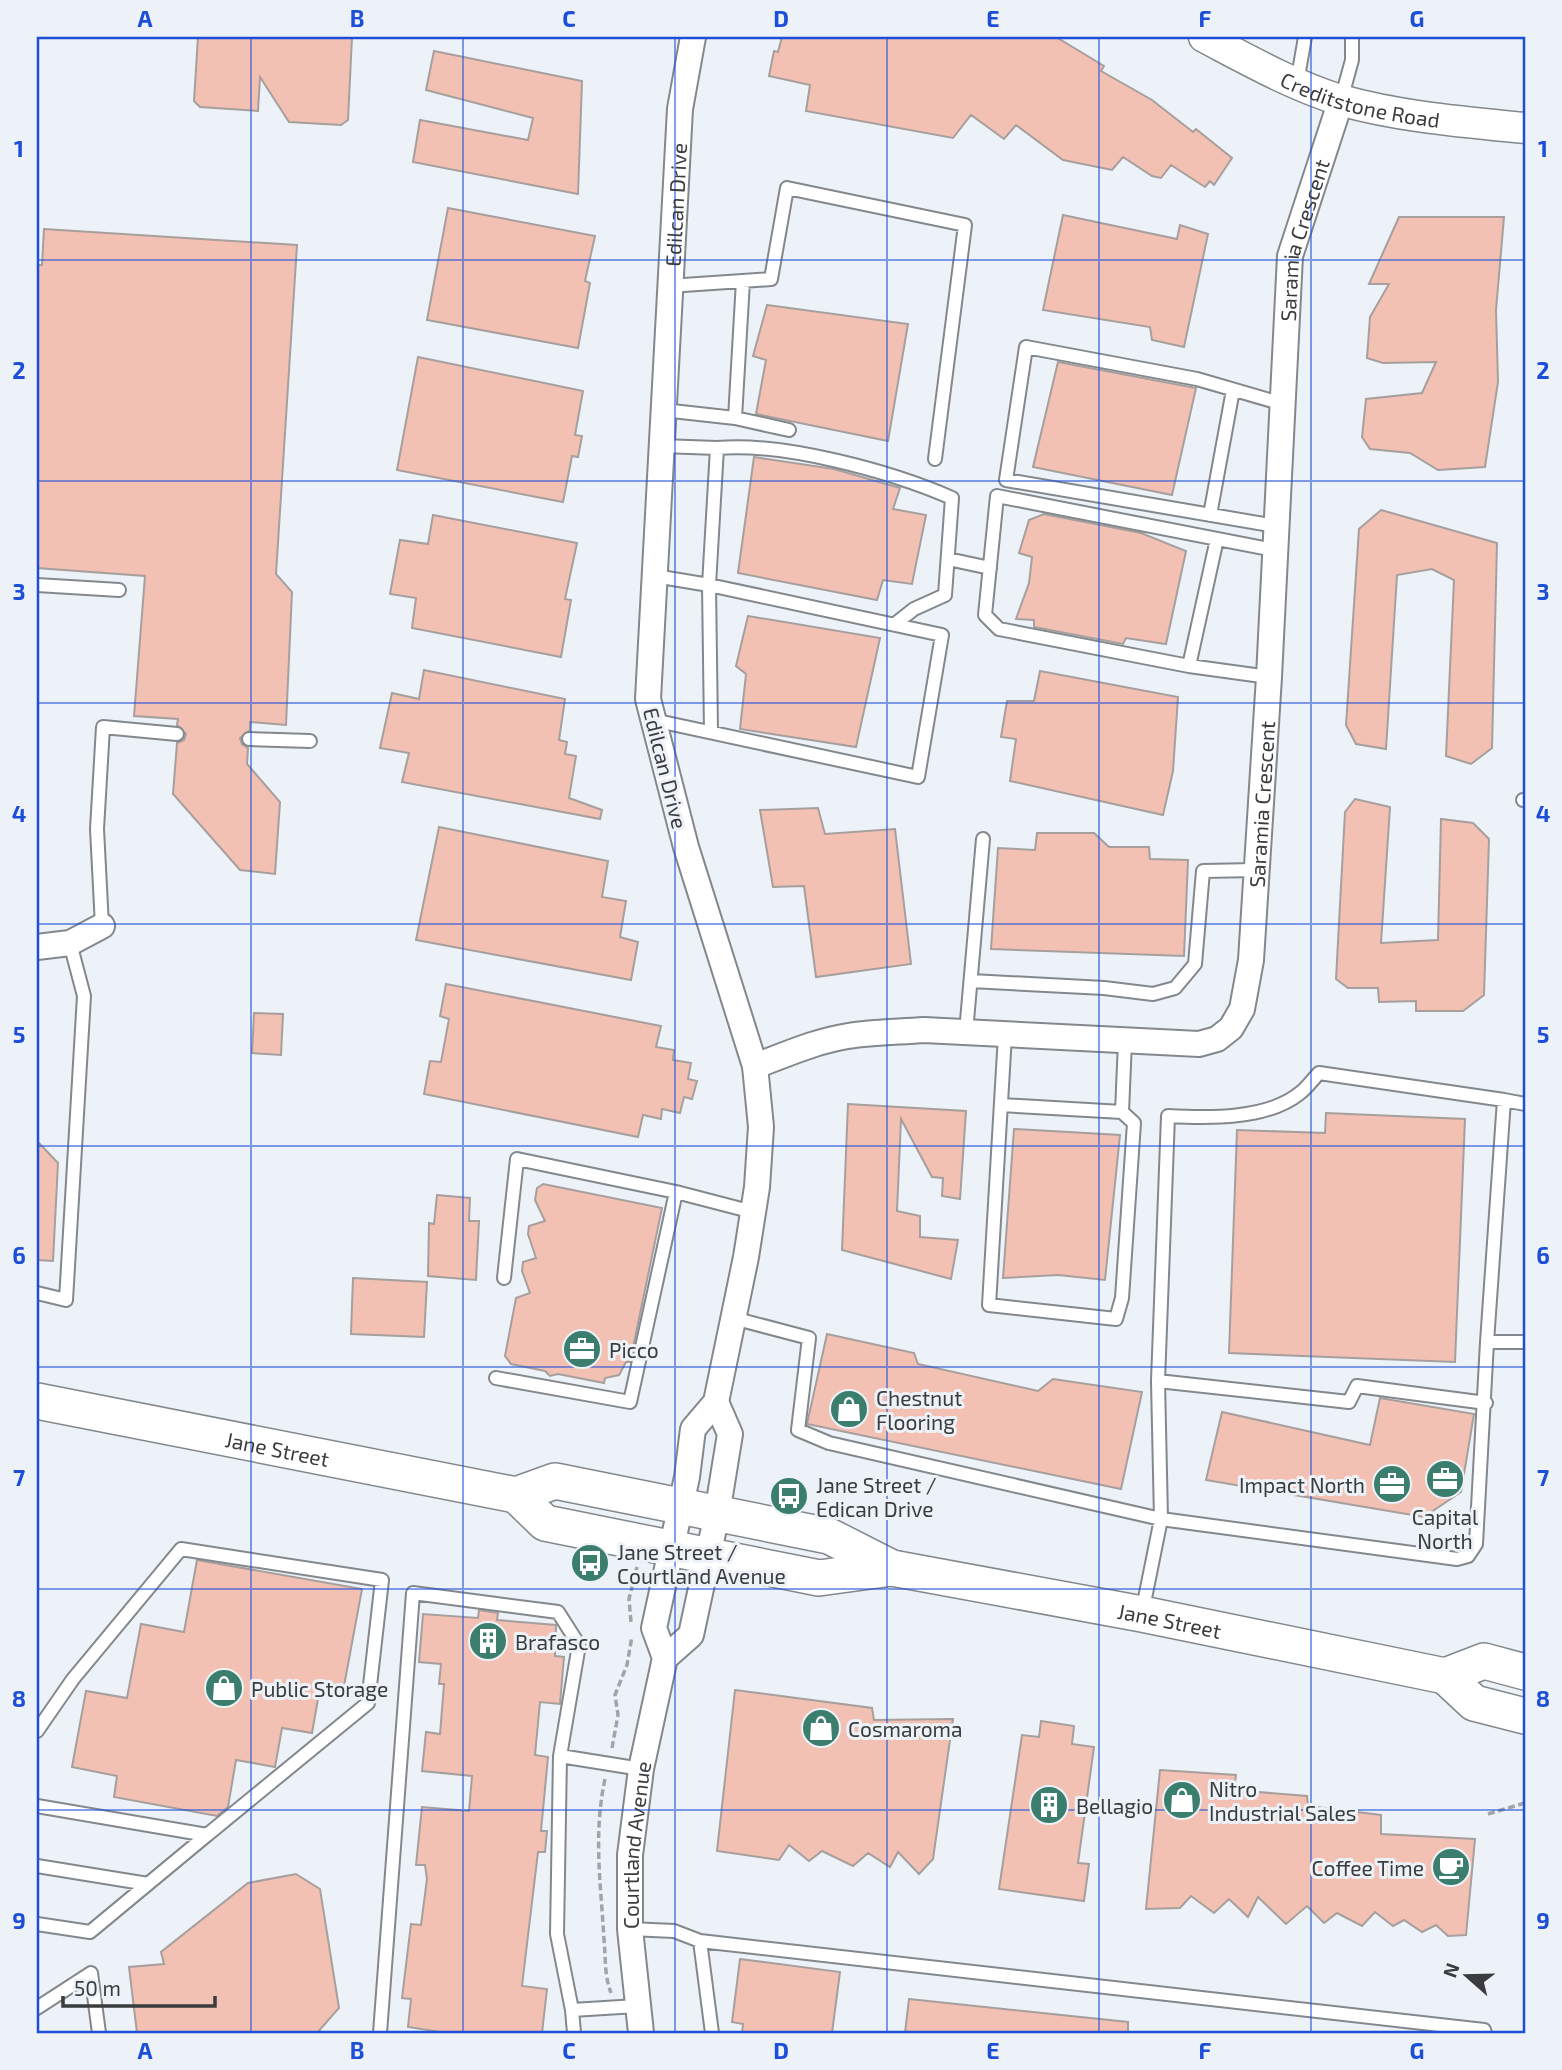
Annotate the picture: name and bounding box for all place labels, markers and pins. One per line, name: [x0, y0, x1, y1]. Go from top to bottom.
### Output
office icon: Picco: [561, 1328, 603, 1370]
place label: Picco: [609, 1337, 659, 1362]
place label: Chestnut Flooring: [876, 1385, 962, 1434]
shop icon: Chestnut Flooring: [828, 1388, 870, 1430]
office icon: Capital North: [1424, 1458, 1466, 1500]
office icon: Impact North: [1371, 1463, 1413, 1505]
place label: Jane Street / Edican Drive: [816, 1472, 937, 1521]
place label: Impact North: [1239, 1472, 1365, 1497]
bus stop icon: Jane Street / Edican Drive: [768, 1475, 810, 1517]
place label: Capital North: [1412, 1504, 1479, 1553]
place label: Jane Street / Courtland Avenue: [617, 1539, 786, 1588]
bus stop icon: Jane Street / Courtland Avenue: [569, 1542, 611, 1584]
building icon: Brafasco: [467, 1620, 509, 1662]
place label: Brafasco: [515, 1629, 600, 1654]
shop icon: Public Storage: [203, 1667, 245, 1709]
place label: Public Storage: [251, 1676, 388, 1701]
shop icon: Cosmaroma: [800, 1707, 842, 1749]
place label: Cosmaroma: [848, 1716, 963, 1741]
place label: Nitro Industrial Sales: [1209, 1776, 1356, 1825]
shop icon: Nitro Industrial Sales: [1161, 1779, 1203, 1821]
building icon: Bellagio: [1028, 1784, 1070, 1826]
place label: Bellagio: [1076, 1793, 1153, 1818]
cafe icon: Coffee Time: [1430, 1846, 1472, 1888]
place label: Coffee Time: [1312, 1855, 1424, 1880]

